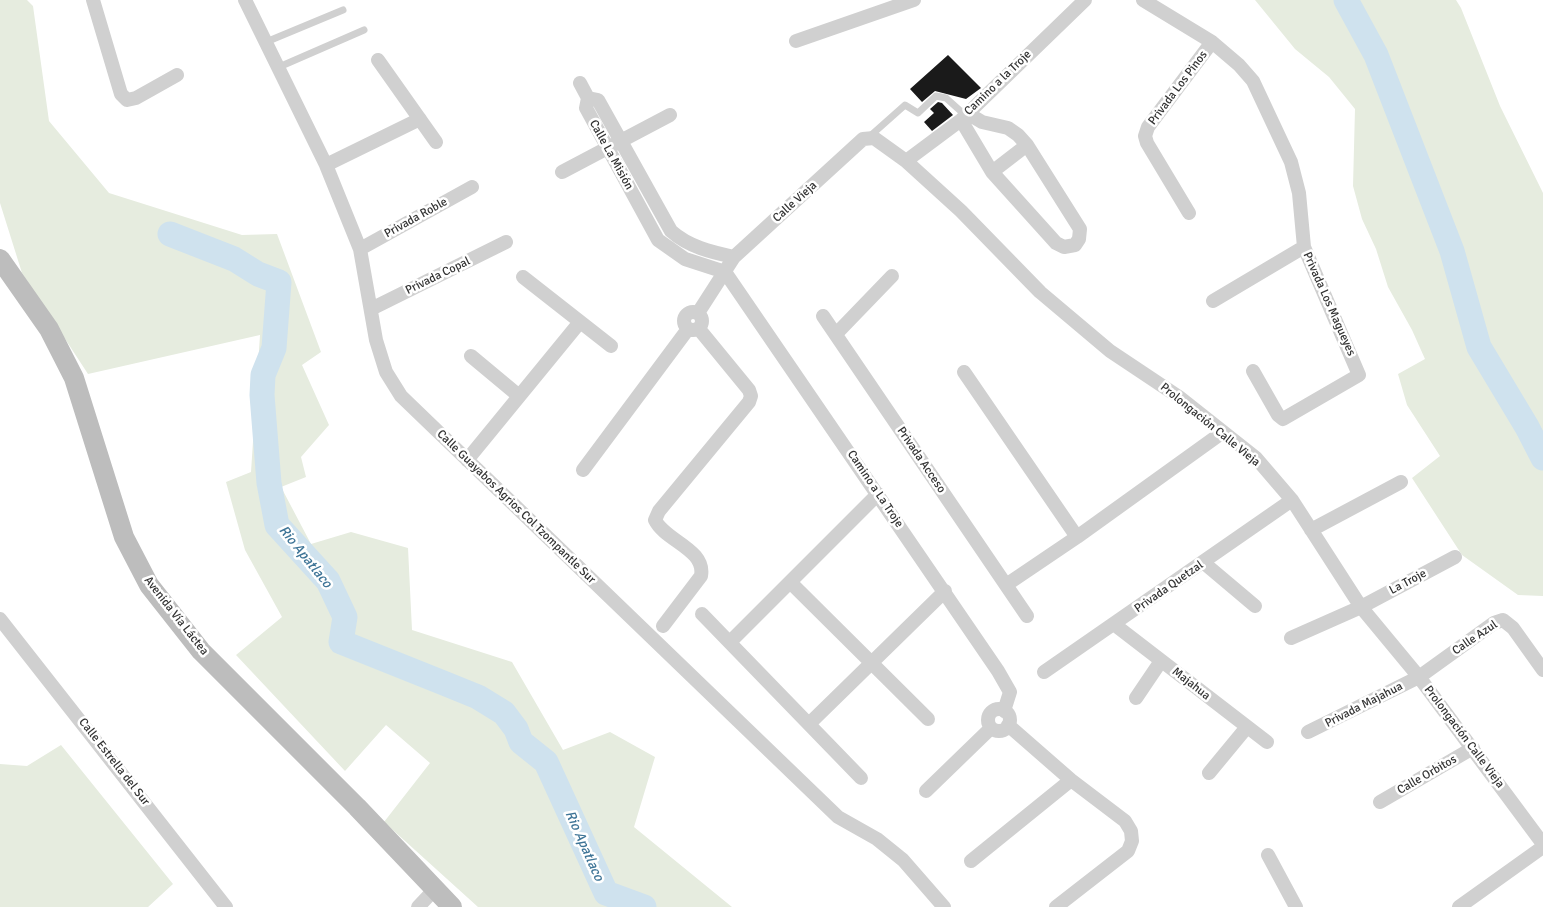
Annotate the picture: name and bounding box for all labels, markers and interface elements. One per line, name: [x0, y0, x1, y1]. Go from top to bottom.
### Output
street label: Camino a la Troje: [962, 47, 1034, 119]
street label: Privada Los Pinos: [1145, 48, 1211, 128]
street label: Calle La Misión: [586, 117, 636, 193]
street label: Calle Vieja: [770, 178, 820, 226]
street label: Privada Roble: [382, 195, 450, 241]
street label: Privada Los Magueyes: [1300, 250, 1358, 358]
street label: Privada Copal: [403, 254, 473, 298]
street label: Prolongación Calle Vieja: [1157, 380, 1263, 470]
street label: Privada Acceso: [894, 424, 948, 496]
street label: Calle Guayabos Agrios Col Tzompantle Sur: [434, 427, 598, 587]
street label: Camino a La Troje: [844, 448, 906, 530]
water label: Rio Apatlaco: [275, 522, 335, 592]
street label: Privada Quetzal: [1132, 558, 1206, 616]
street label: La Troje: [1387, 566, 1429, 598]
street label: Avenida Vía Láctea: [141, 574, 211, 658]
street label: Calle Azul: [1450, 618, 1500, 658]
street label: Majahua: [1169, 665, 1213, 703]
street label: Privada Majahua: [1323, 679, 1405, 731]
street label: Prolongación Calle Vieja: [1421, 683, 1507, 791]
street label: Calle Estrella del Sur: [75, 715, 153, 809]
street label: Calle Orbitos: [1395, 752, 1459, 798]
water label: Rio Apatlaco: [561, 808, 607, 884]

